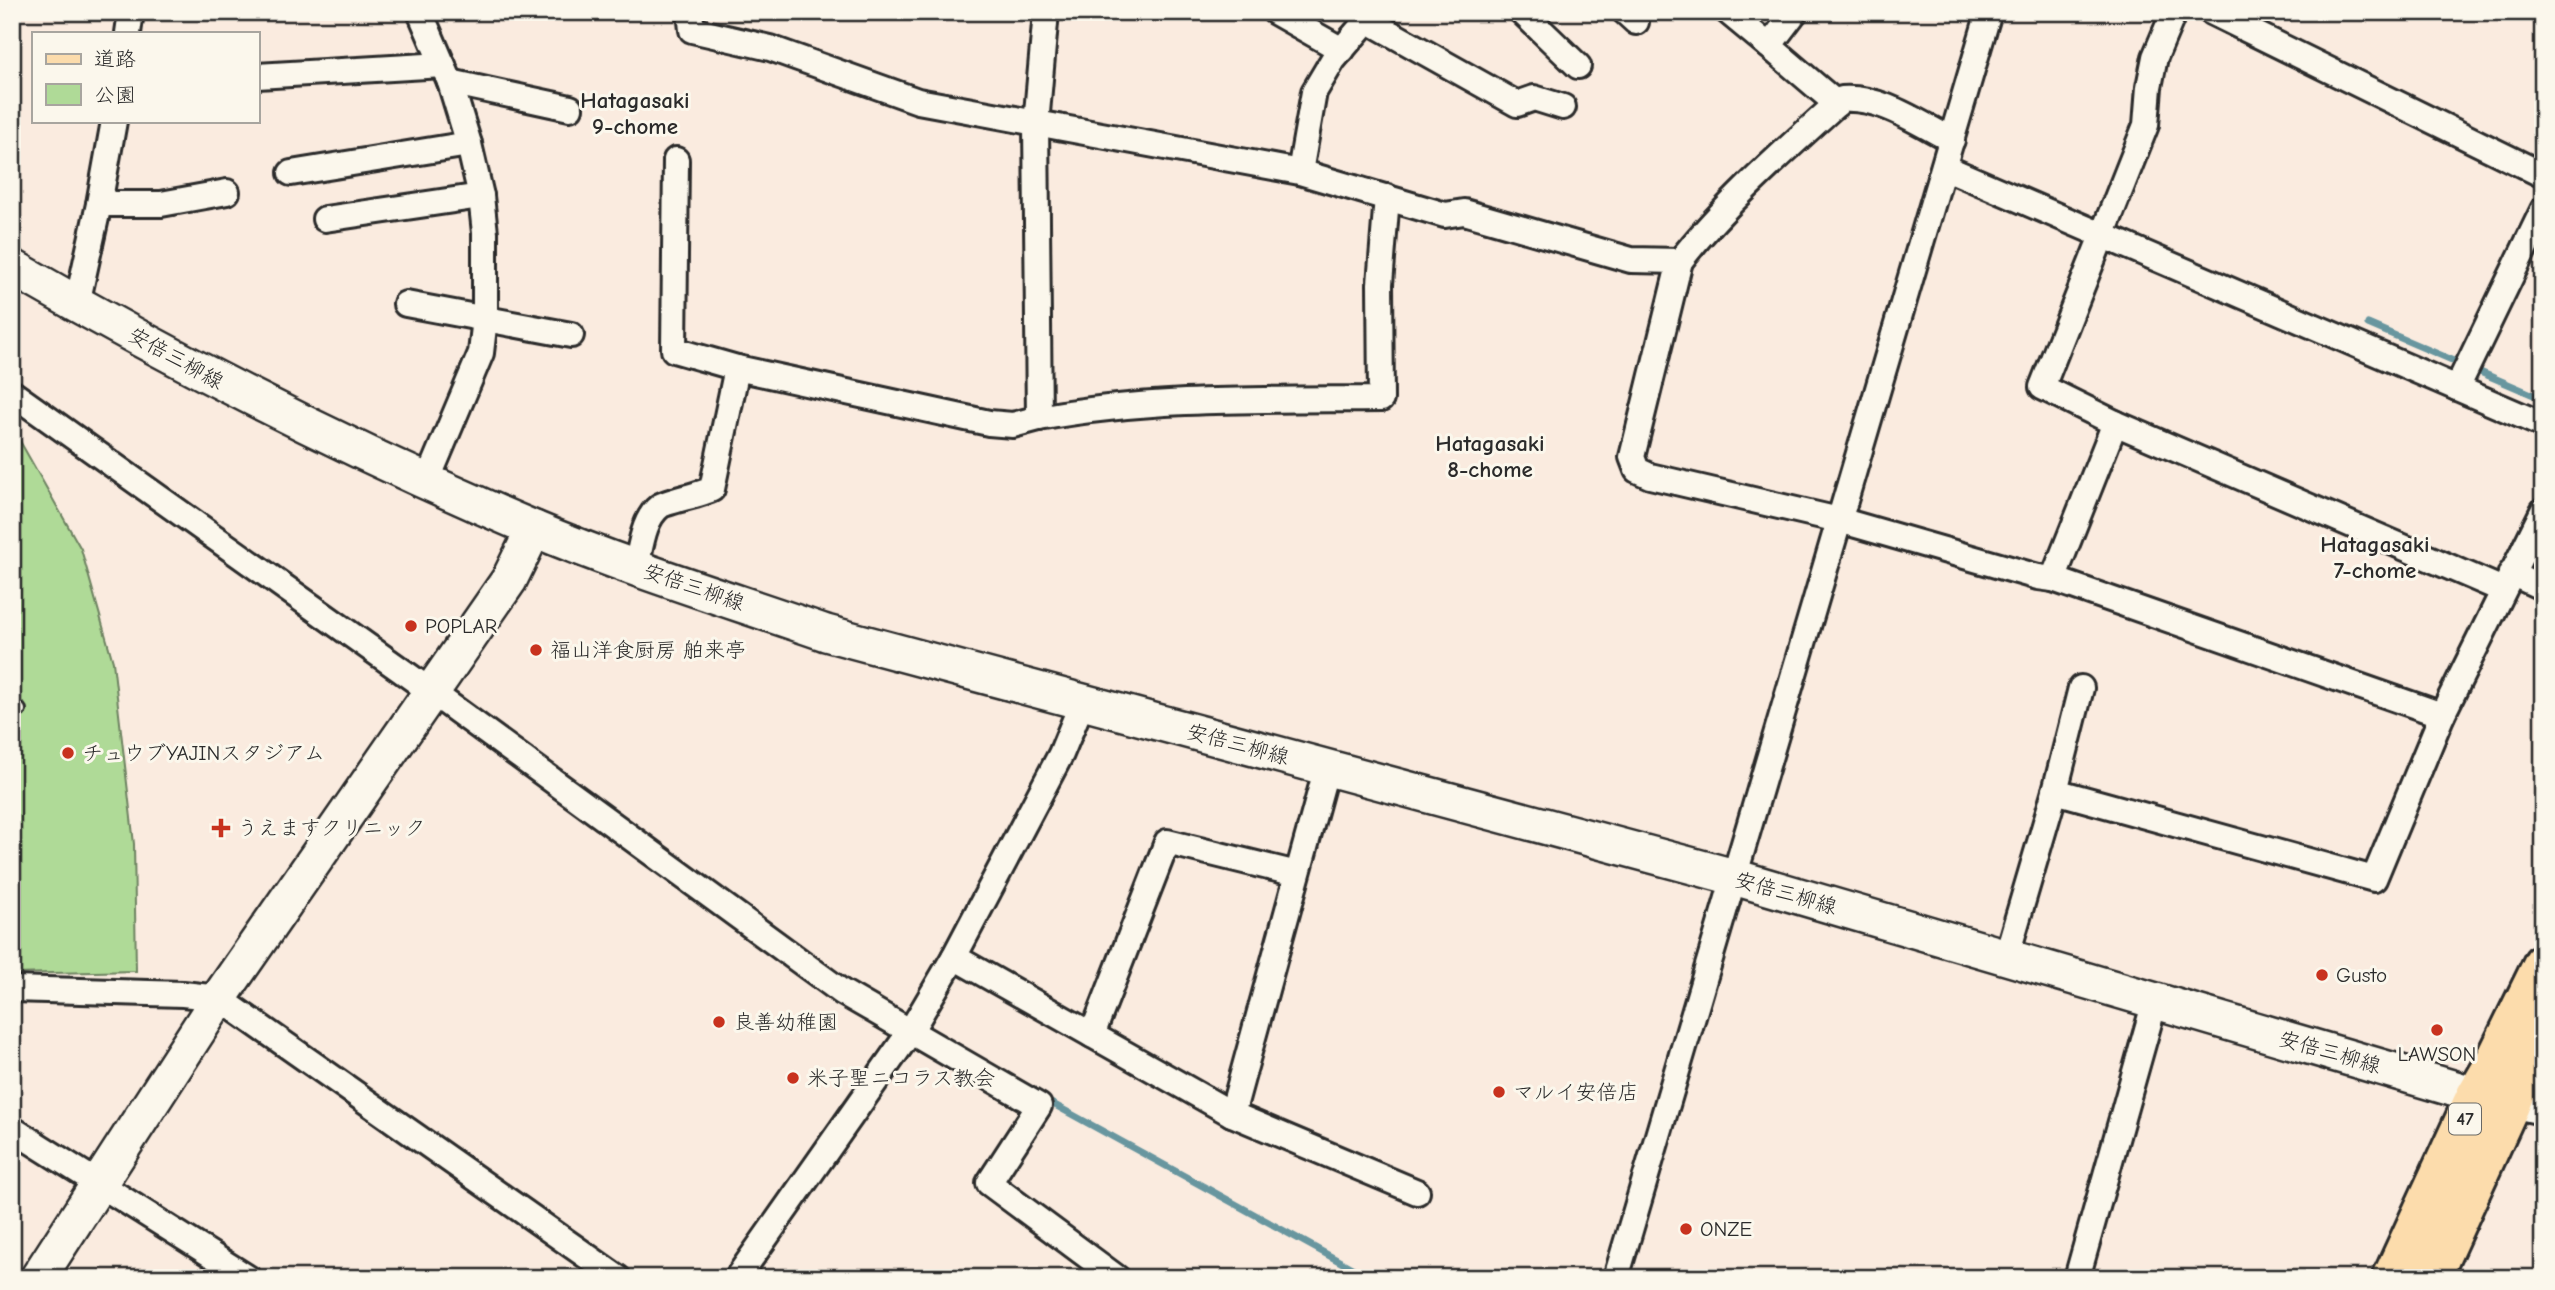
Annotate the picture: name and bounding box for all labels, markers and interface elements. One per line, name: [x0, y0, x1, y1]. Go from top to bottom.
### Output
legend: [32, 32, 259, 122]
text: 道路: [94, 47, 136, 71]
text: 公園: [94, 83, 136, 107]
district label: Hatagasaki 9-chome: [580, 87, 690, 140]
street label: 安倍三柳線: [124, 322, 228, 394]
district label: Hatagasaki 8-chome: [1435, 430, 1545, 483]
district label: Hatagasaki 7-chome: [2320, 531, 2430, 584]
street label: 安倍三柳線: [640, 559, 748, 615]
place label: POPLAR: [425, 614, 497, 638]
marker: POPLAR: [403, 618, 419, 634]
place label: 福山洋食厨房 舶来亭: [550, 638, 746, 662]
marker: 福山洋食厨房 舶来亭: [528, 642, 544, 658]
street label: 安倍三柳線: [1184, 719, 1292, 769]
place label: チュウブYAJINスタジアム: [82, 741, 325, 765]
marker: チュウブYAJINスタジアム: [60, 745, 76, 761]
place label: うえますクリニック: [237, 816, 426, 840]
marker: うえますクリニック: [211, 818, 231, 838]
street label: 安倍三柳線: [1732, 867, 1840, 919]
place label: Gusto: [2336, 963, 2387, 987]
marker: Gusto: [2314, 967, 2330, 983]
place label: 良善幼稚園: [733, 1010, 838, 1034]
marker: 良善幼稚園: [711, 1014, 727, 1030]
marker: LAWSON: [2429, 1022, 2445, 1038]
street label: 安倍三柳線: [2276, 1026, 2384, 1078]
place label: LAWSON: [2398, 1042, 2476, 1066]
place label: 米子聖ニコラス教会: [807, 1066, 995, 1090]
marker: 米子聖ニコラス教会: [785, 1070, 801, 1086]
place label: マルイ安倍店: [1513, 1080, 1639, 1104]
marker: マルイ安倍店: [1491, 1084, 1507, 1100]
road number: 47: [2449, 1104, 2481, 1134]
place label: ONZE: [1700, 1217, 1752, 1241]
marker: ONZE: [1678, 1221, 1694, 1237]

